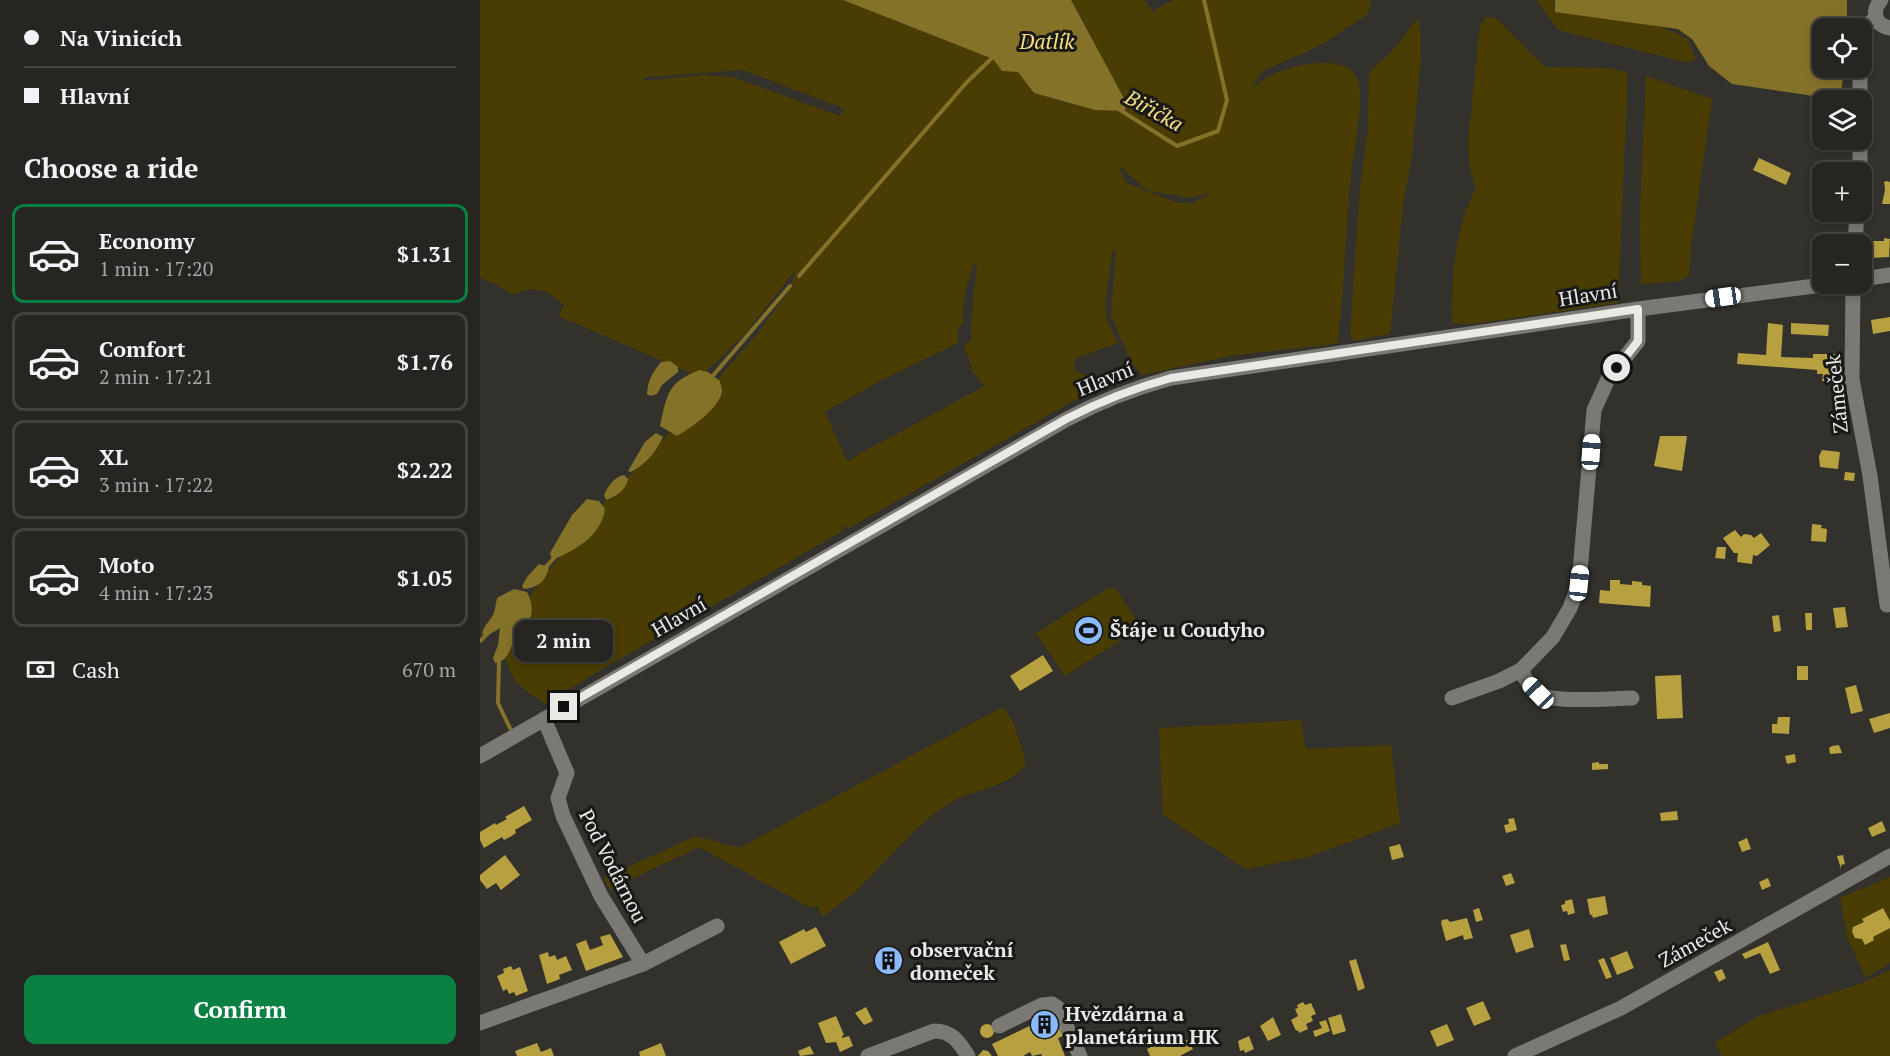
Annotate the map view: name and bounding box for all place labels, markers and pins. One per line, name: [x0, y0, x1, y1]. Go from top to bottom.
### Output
sports icon: Štáje u Coudyho: [1073, 614, 1105, 646]
place label: Štáje u Coudyho: [1110, 616, 1265, 643]
place label: observační domeček: [910, 936, 1014, 986]
building icon: observační domeček: [873, 945, 905, 977]
place label: Hvězdárna a planetárium HK: [1065, 1000, 1220, 1050]
building icon: Hvězdárna a planetárium HK: [1028, 1009, 1060, 1041]

